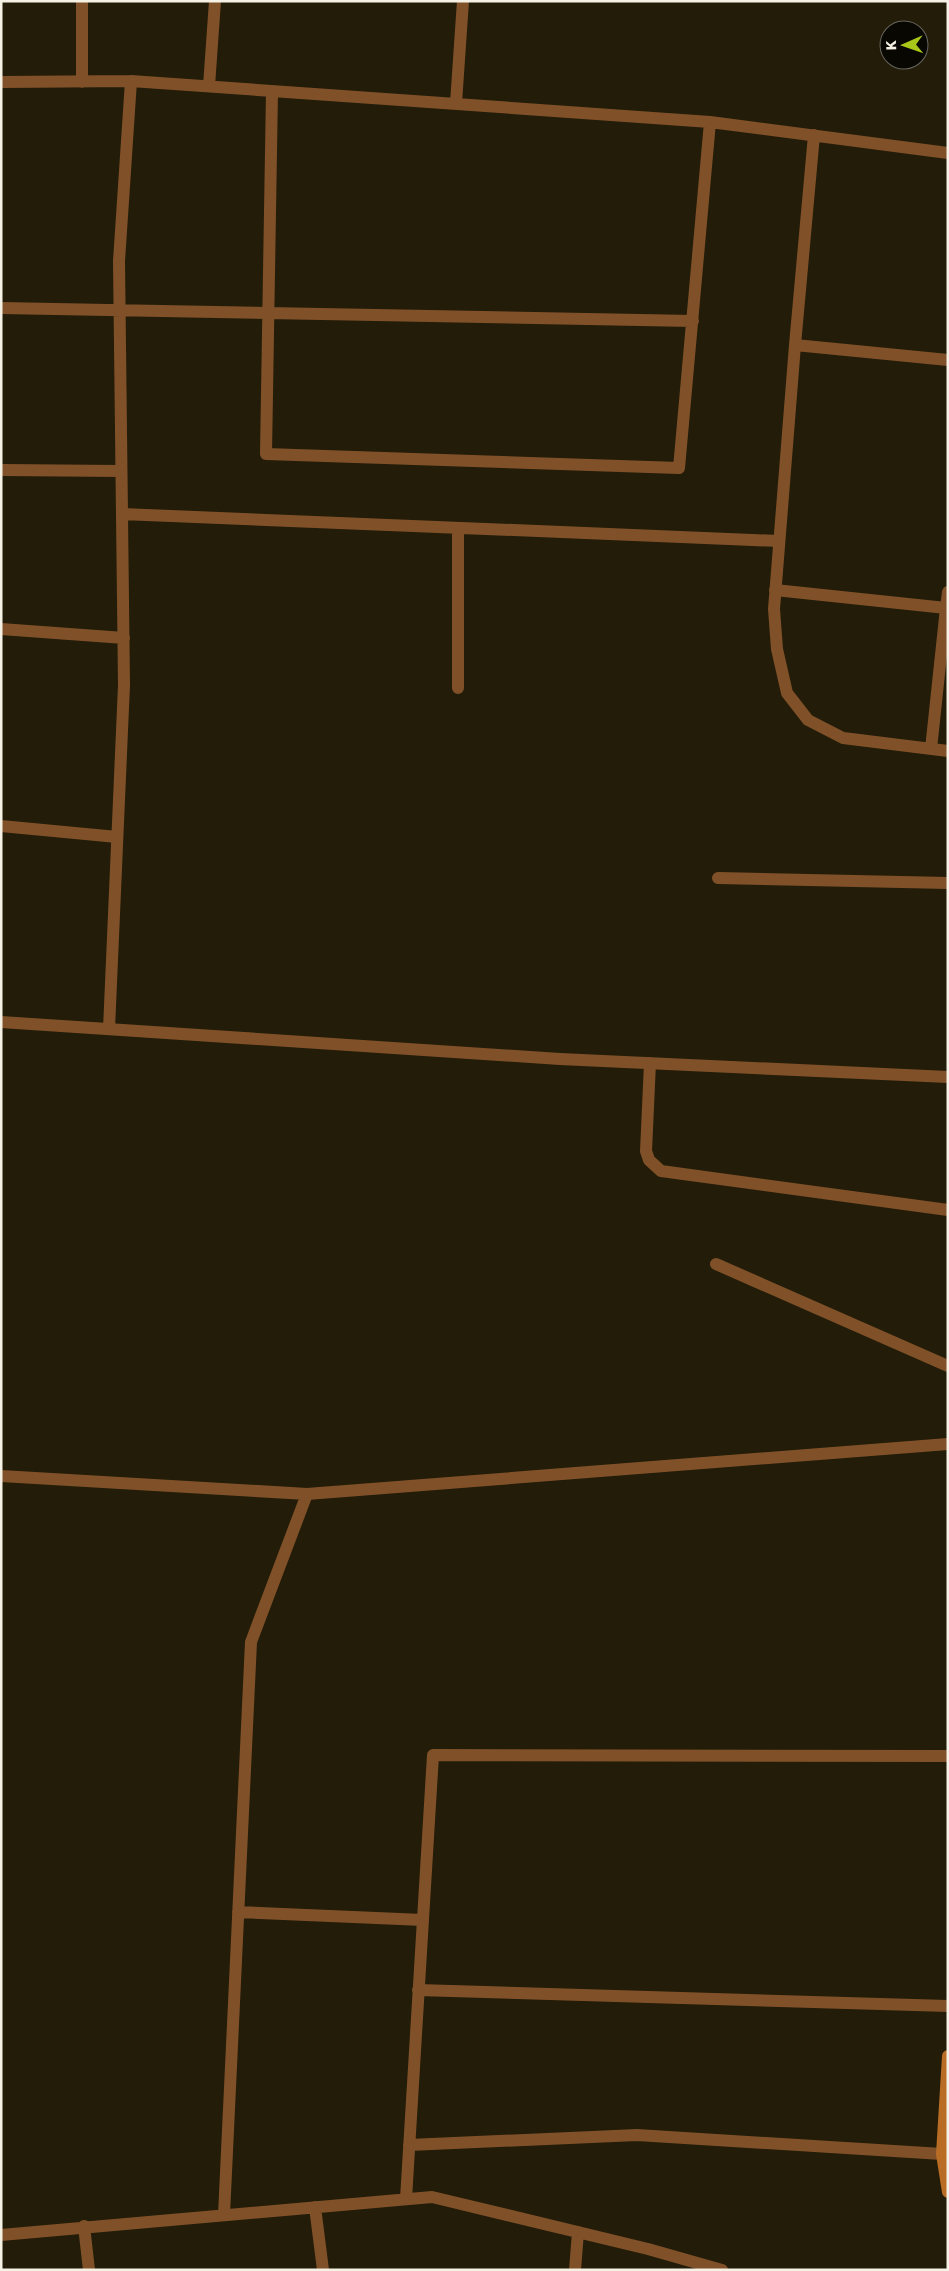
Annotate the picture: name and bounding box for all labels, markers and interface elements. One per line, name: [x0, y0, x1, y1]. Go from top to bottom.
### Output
north arrow: [879, 20, 929, 70]
text: K: [882, 40, 899, 51]

